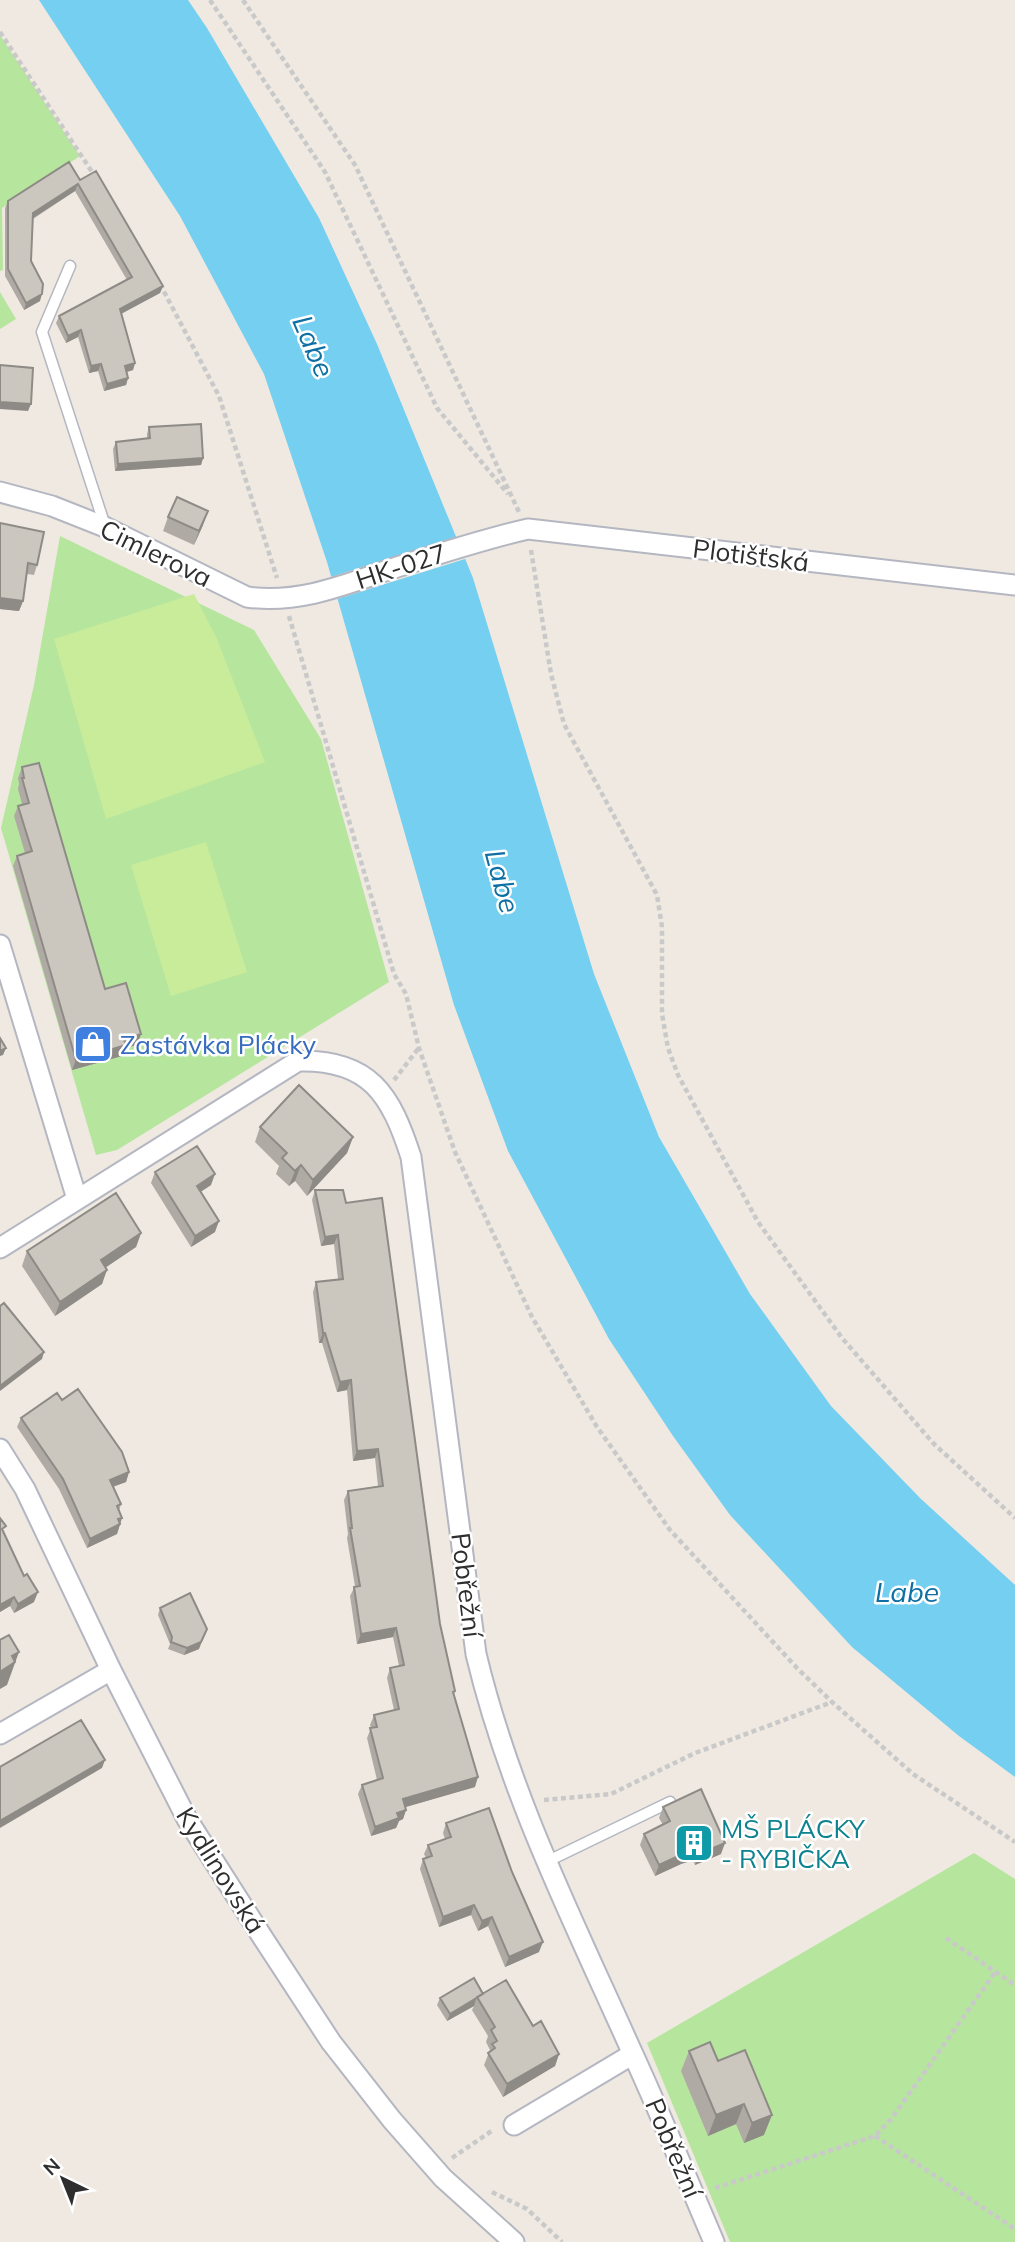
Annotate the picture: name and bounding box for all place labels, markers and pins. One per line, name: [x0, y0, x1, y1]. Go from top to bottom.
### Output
shop icon: Zastávka Plácky: [72, 1023, 114, 1065]
place label: Zastávka Plácky: [120, 1028, 316, 1061]
place label: MŠ PLÁCKY - RYBIČKA: [721, 1812, 866, 1875]
building icon: MŠ PLÁCKY - RYBIČKA: [673, 1822, 715, 1864]

